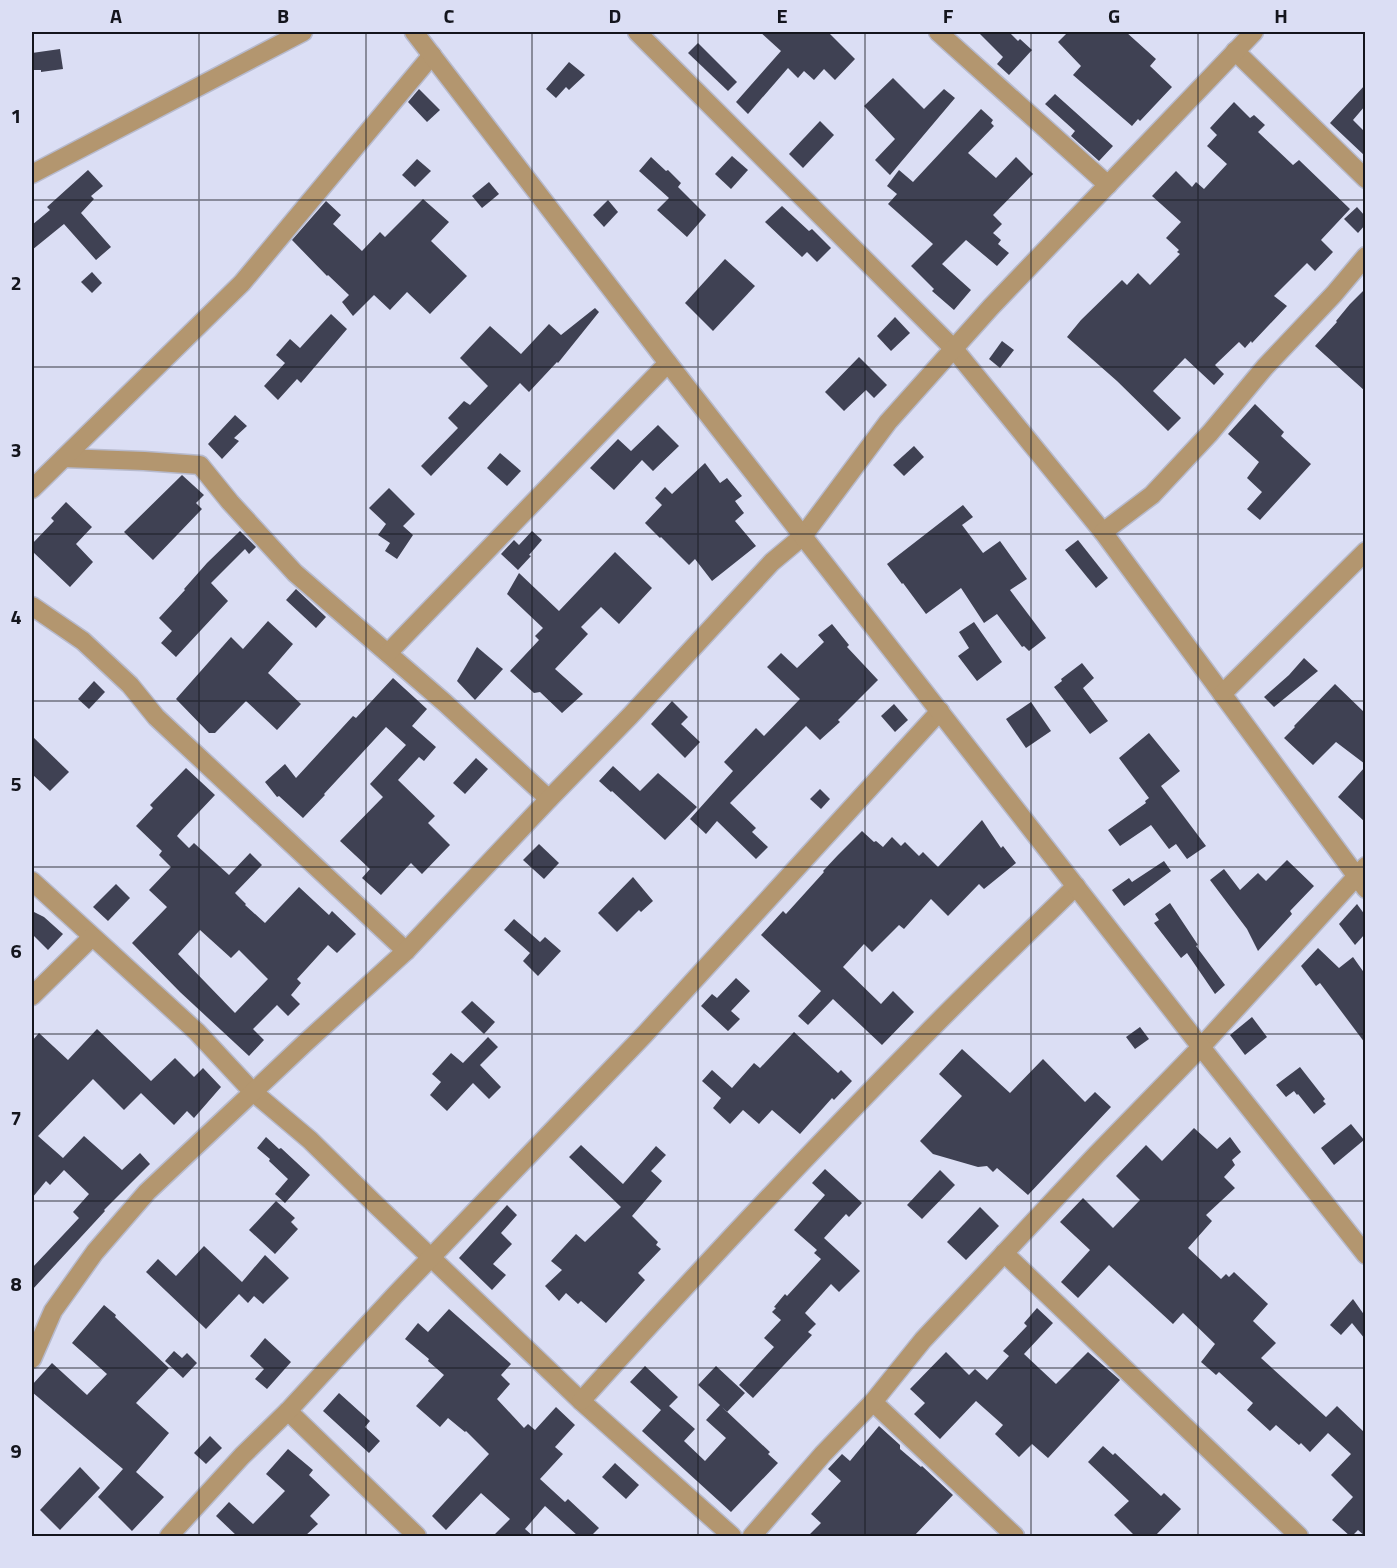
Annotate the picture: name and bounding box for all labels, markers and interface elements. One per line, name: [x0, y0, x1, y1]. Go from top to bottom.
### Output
text: A: [110, 0, 122, 31]
text: B: [277, 0, 289, 31]
text: C: [444, 0, 455, 31]
text: D: [609, 0, 621, 31]
text: E: [776, 0, 788, 31]
text: F: [943, 0, 954, 31]
text: G: [1108, 0, 1120, 31]
text: H: [1274, 0, 1288, 31]
text: 1: [10, 100, 22, 131]
text: 2: [10, 267, 22, 298]
text: 3: [10, 434, 22, 465]
text: 4: [10, 601, 22, 632]
text: 5: [10, 768, 22, 799]
text: 6: [10, 935, 22, 966]
text: 7: [10, 1102, 22, 1133]
text: 8: [10, 1268, 22, 1299]
text: 9: [10, 1435, 22, 1466]

